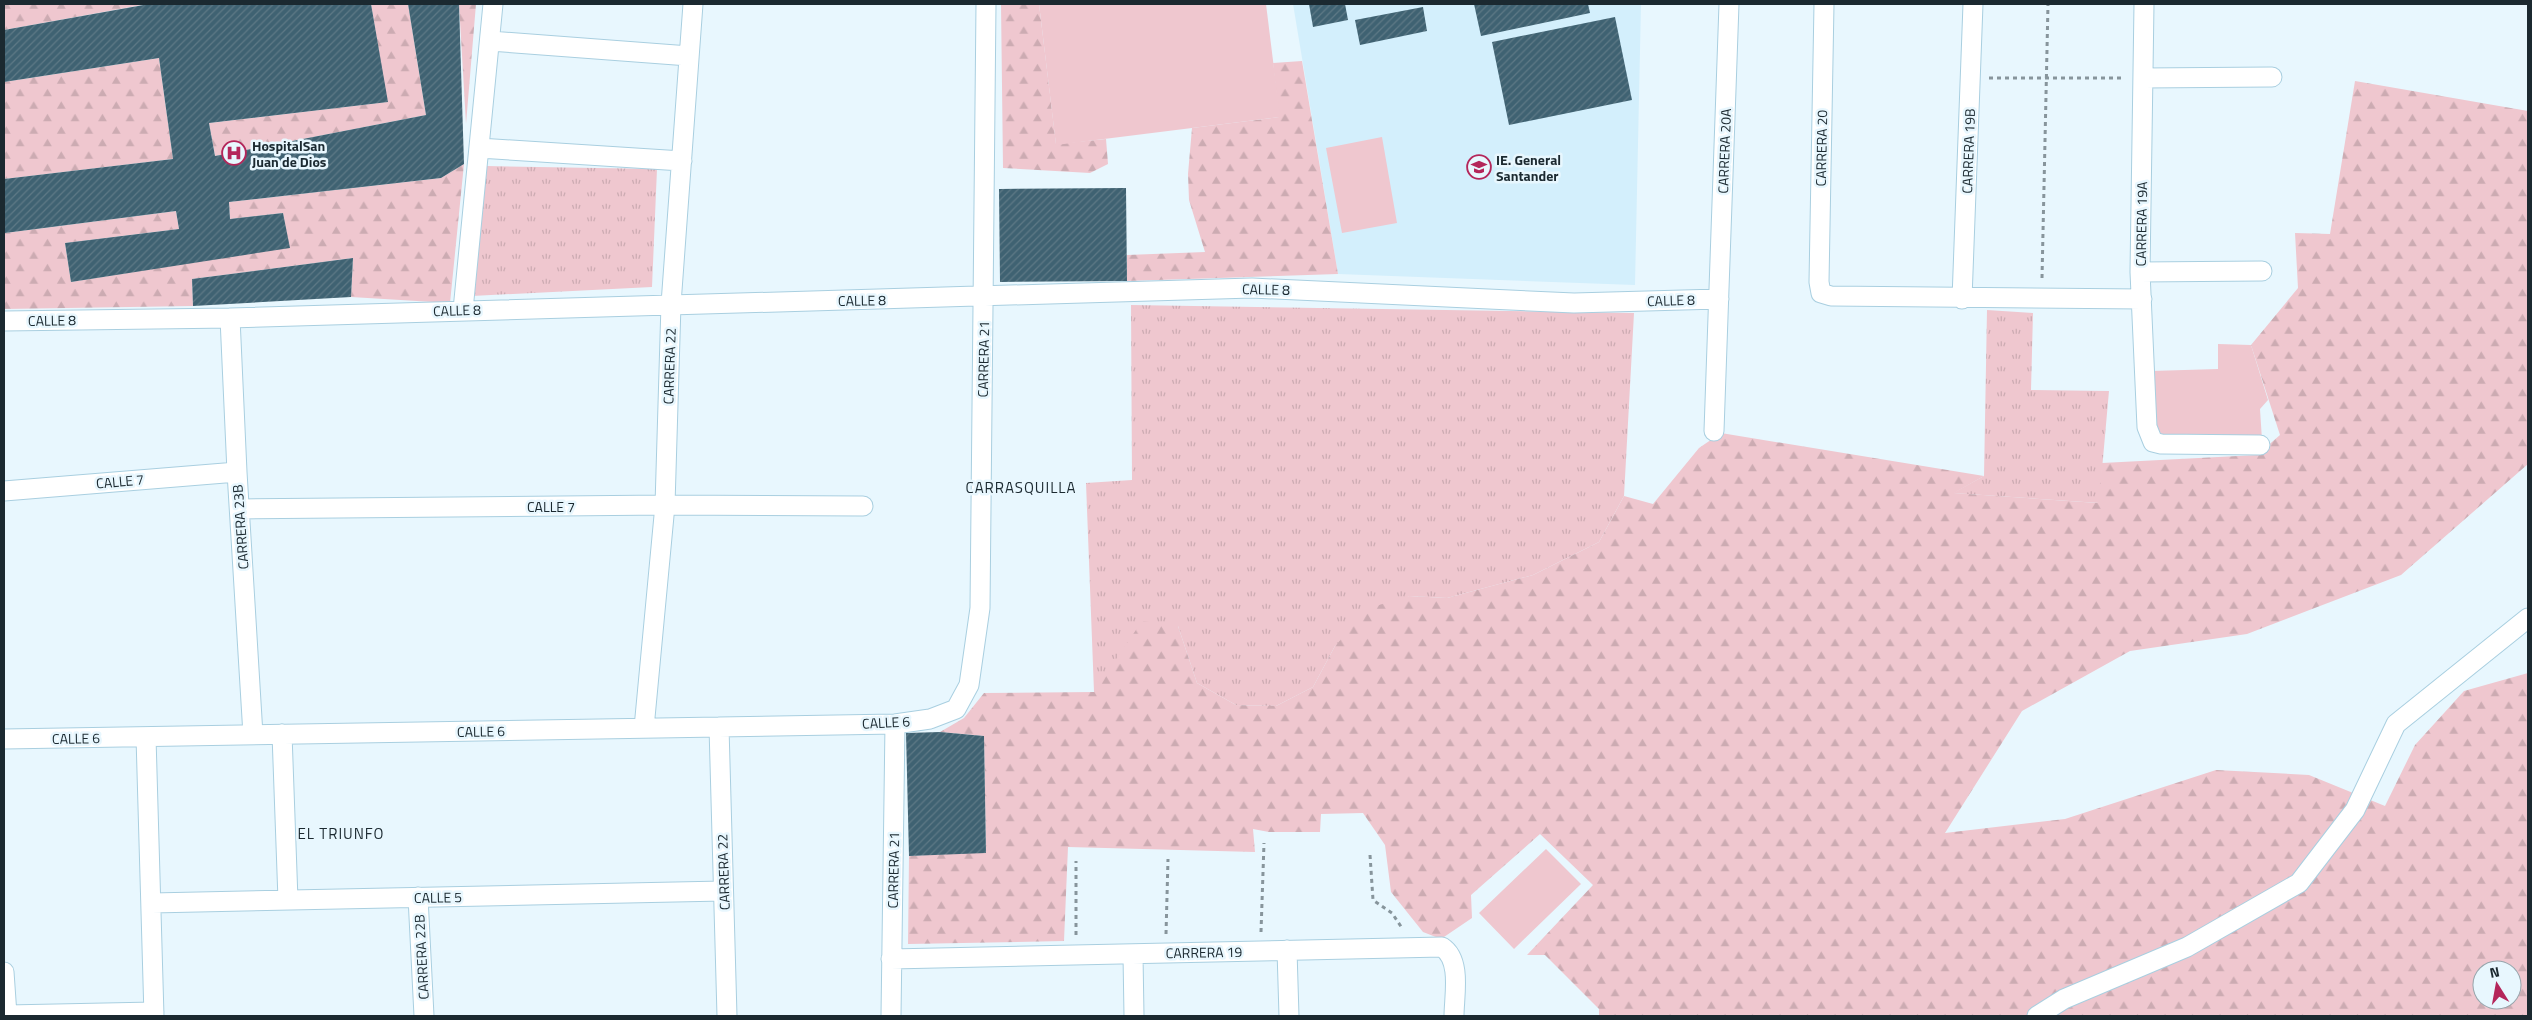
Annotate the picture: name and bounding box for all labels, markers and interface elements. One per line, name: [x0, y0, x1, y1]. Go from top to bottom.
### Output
street label: CARRERA 20A: [1712, 108, 1736, 194]
street label: CARRERA 19B: [1956, 108, 1980, 194]
street label: CARRERA 20: [1810, 109, 1832, 186]
place label: HospitalSan Juan de Dios: [252, 135, 327, 172]
hospital icon: HospitalSan Juan de Dios: [221, 140, 247, 166]
place label: IE. General Santander: [1496, 149, 1561, 186]
school or university icon: IE. General Santander: [1466, 154, 1492, 180]
street label: CARRERA 19A: [2130, 181, 2152, 267]
street label: CALLE 8: [1242, 278, 1290, 300]
street label: CALLE 8: [838, 289, 886, 311]
street label: CALLE 8: [1647, 289, 1696, 311]
street label: CALLE 8: [433, 299, 482, 321]
street label: CALLE 8: [28, 309, 76, 331]
street label: CARRERA 21: [972, 321, 994, 397]
street label: CARRERA 22: [657, 327, 681, 405]
street label: CALLE 7: [95, 468, 145, 494]
district label: CARRASQUILLA: [965, 476, 1077, 499]
street label: CARRERA 23B: [227, 484, 253, 570]
street label: CALLE 7: [527, 496, 575, 517]
street label: CALLE 6: [861, 710, 911, 734]
street label: CALLE 6: [457, 720, 505, 742]
street label: CALLE 6: [52, 727, 100, 749]
district label: EL TRIUNFO: [297, 822, 385, 845]
street label: CARRERA 21: [882, 832, 904, 908]
street label: CARRERA 22: [711, 833, 735, 911]
street label: CALLE 5: [414, 886, 462, 908]
street label: CARRERA 22B: [408, 914, 434, 1000]
street label: CARRERA 19: [1166, 941, 1243, 963]
north arrow: [2472, 960, 2522, 1010]
text: N: [2488, 961, 2501, 983]

